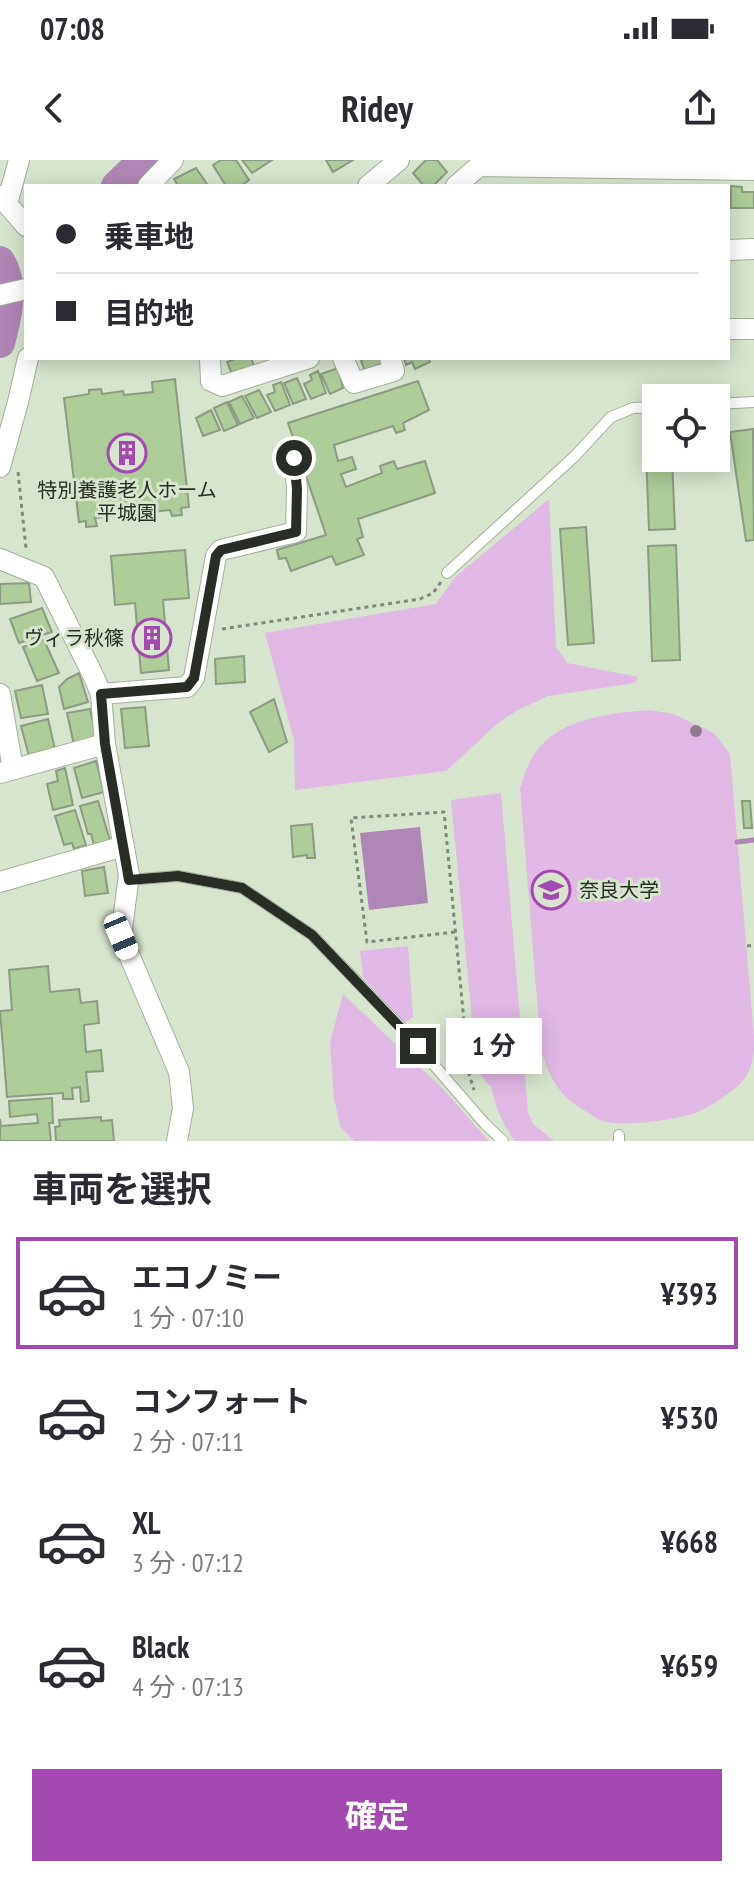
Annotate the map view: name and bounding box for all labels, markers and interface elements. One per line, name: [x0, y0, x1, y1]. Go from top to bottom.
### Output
text: 07:08: [40, 9, 105, 48]
text: Ridey: [341, 85, 413, 132]
icon: back: [32, 86, 76, 130]
icon: share: [678, 86, 722, 130]
text: 乗車地: [104, 216, 194, 255]
text: 目的地: [104, 293, 194, 332]
map controls: [642, 384, 730, 472]
button: locate: [642, 384, 730, 472]
building icon: 特別養護老人ホーム 平城園: [106, 432, 148, 474]
route start: [276, 440, 312, 476]
place label: 特別養護老人ホーム 平城園: [37, 477, 217, 526]
building icon: ヴィラ秋篠: [131, 617, 173, 659]
place label: ヴィラ秋篠: [24, 625, 124, 651]
school or university icon: 奈良大学: [530, 869, 572, 911]
place label: 奈良大学: [579, 877, 659, 903]
car: [101, 909, 141, 963]
callout: 1 分: [446, 1018, 542, 1074]
route end: [400, 1028, 436, 1064]
text: 1 分: [472, 1029, 516, 1062]
text: 車両を選択: [32, 1165, 212, 1212]
icon: car: [36, 1257, 108, 1329]
text: エコノミー: [132, 1257, 282, 1296]
text: ¥393: [661, 1274, 718, 1313]
text: 1 分 · 07:10: [132, 1301, 244, 1334]
icon: car: [36, 1381, 108, 1453]
text: コンフォート: [132, 1381, 311, 1420]
text: ¥530: [661, 1398, 718, 1437]
text: 2 分 · 07:11: [132, 1425, 244, 1458]
text: XL: [132, 1503, 161, 1542]
icon: car: [36, 1505, 108, 1577]
text: ¥668: [661, 1522, 718, 1561]
text: 3 分 · 07:12: [132, 1546, 244, 1579]
text: Black: [132, 1627, 189, 1666]
icon: car: [36, 1629, 108, 1701]
text: ¥659: [661, 1646, 718, 1685]
text: 4 分 · 07:13: [132, 1670, 244, 1703]
button: 確定: [32, 1769, 722, 1861]

